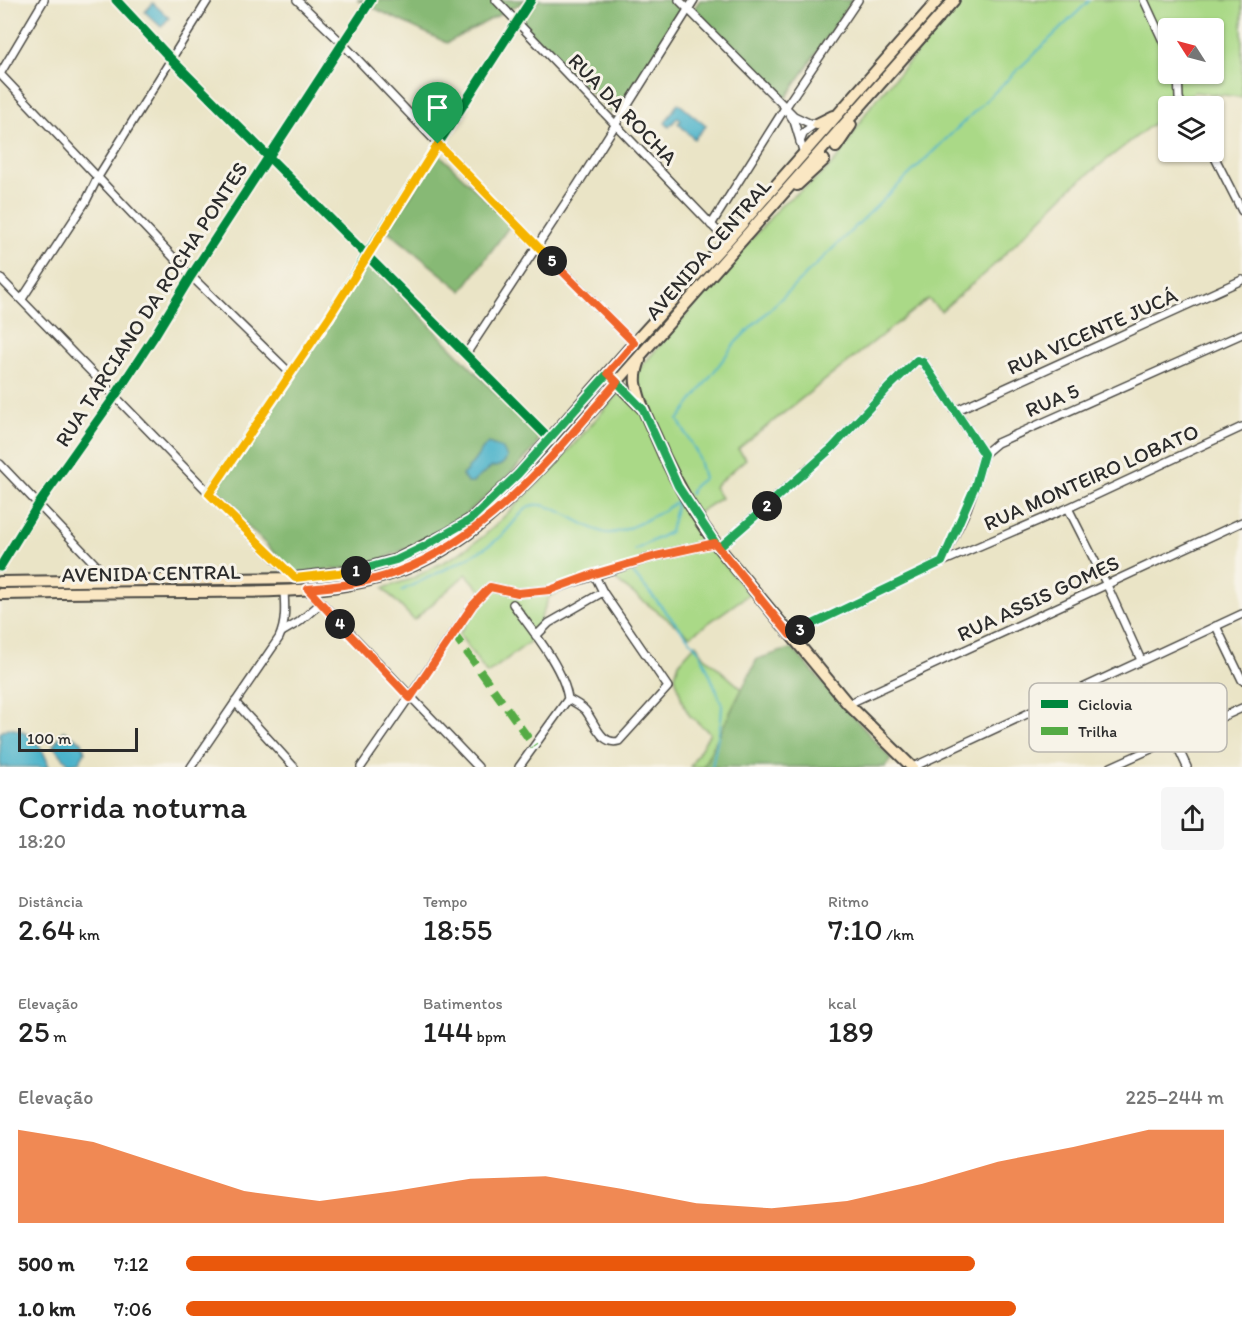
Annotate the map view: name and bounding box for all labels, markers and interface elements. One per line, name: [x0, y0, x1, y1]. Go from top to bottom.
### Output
north arrow: [1158, 18, 1224, 84]
map controls: [1158, 18, 1224, 162]
street label: RUA DA ROCHA: [563, 48, 683, 171]
pin: [412, 82, 463, 144]
icon: arrive: [421, 91, 454, 124]
button: layers: [1158, 96, 1224, 162]
street label: RUA TARCIANO DA ROCHA PONTES: [49, 157, 253, 451]
street label: AVENIDA CENTRAL: [640, 173, 776, 325]
pin: 5: [537, 246, 567, 276]
text: 5: [548, 251, 556, 270]
street label: RUA VICENTE JUCÁ: [1003, 282, 1181, 380]
street label: RUA 5: [1021, 378, 1083, 422]
street label: RUA MONTEIRO LOBATO: [980, 418, 1202, 536]
pin: 2: [752, 491, 782, 521]
text: 2: [763, 496, 771, 515]
street label: RUA ASSIS GOMES: [953, 550, 1123, 646]
pin: 1: [341, 556, 371, 586]
street label: AVENIDA CENTRAL: [61, 559, 241, 587]
text: 1: [352, 561, 360, 580]
pin: 4: [325, 609, 355, 639]
text: 4: [335, 614, 345, 633]
pin: 3: [785, 615, 815, 645]
text: 3: [796, 620, 804, 639]
legend: [1029, 683, 1227, 752]
text: Ciclovia: [1078, 695, 1133, 714]
text: Trilha: [1078, 722, 1117, 741]
scale bar: [18, 725, 138, 752]
text: 100 m: [27, 729, 71, 748]
text: Corrida noturna: [18, 787, 247, 826]
button: share: [1161, 787, 1224, 850]
text: 18:20: [18, 829, 66, 853]
text: Distância: [18, 892, 83, 911]
text: Tempo: [423, 892, 468, 911]
text: Ritmo: [828, 892, 869, 911]
text: 2.64: [18, 911, 75, 948]
text: 18:55: [423, 911, 492, 948]
text: 7:10: [828, 911, 883, 948]
text: km: [75, 925, 100, 944]
text: /km: [883, 925, 914, 944]
text: Elevação: [18, 994, 78, 1013]
text: Batimentos: [423, 994, 503, 1013]
text: kcal: [828, 994, 856, 1013]
text: 25: [18, 1013, 50, 1050]
text: 144: [423, 1013, 473, 1050]
text: 189: [828, 1013, 874, 1050]
text: m: [50, 1027, 67, 1046]
text: bpm: [473, 1027, 506, 1046]
text: Elevação: [18, 1085, 93, 1109]
text: 225–244 m: [1125, 1085, 1224, 1109]
text: 500 m: [18, 1252, 74, 1276]
text: 7:12: [114, 1252, 149, 1276]
text: 1.0 km: [18, 1297, 75, 1321]
text: 7:06: [114, 1297, 152, 1321]

